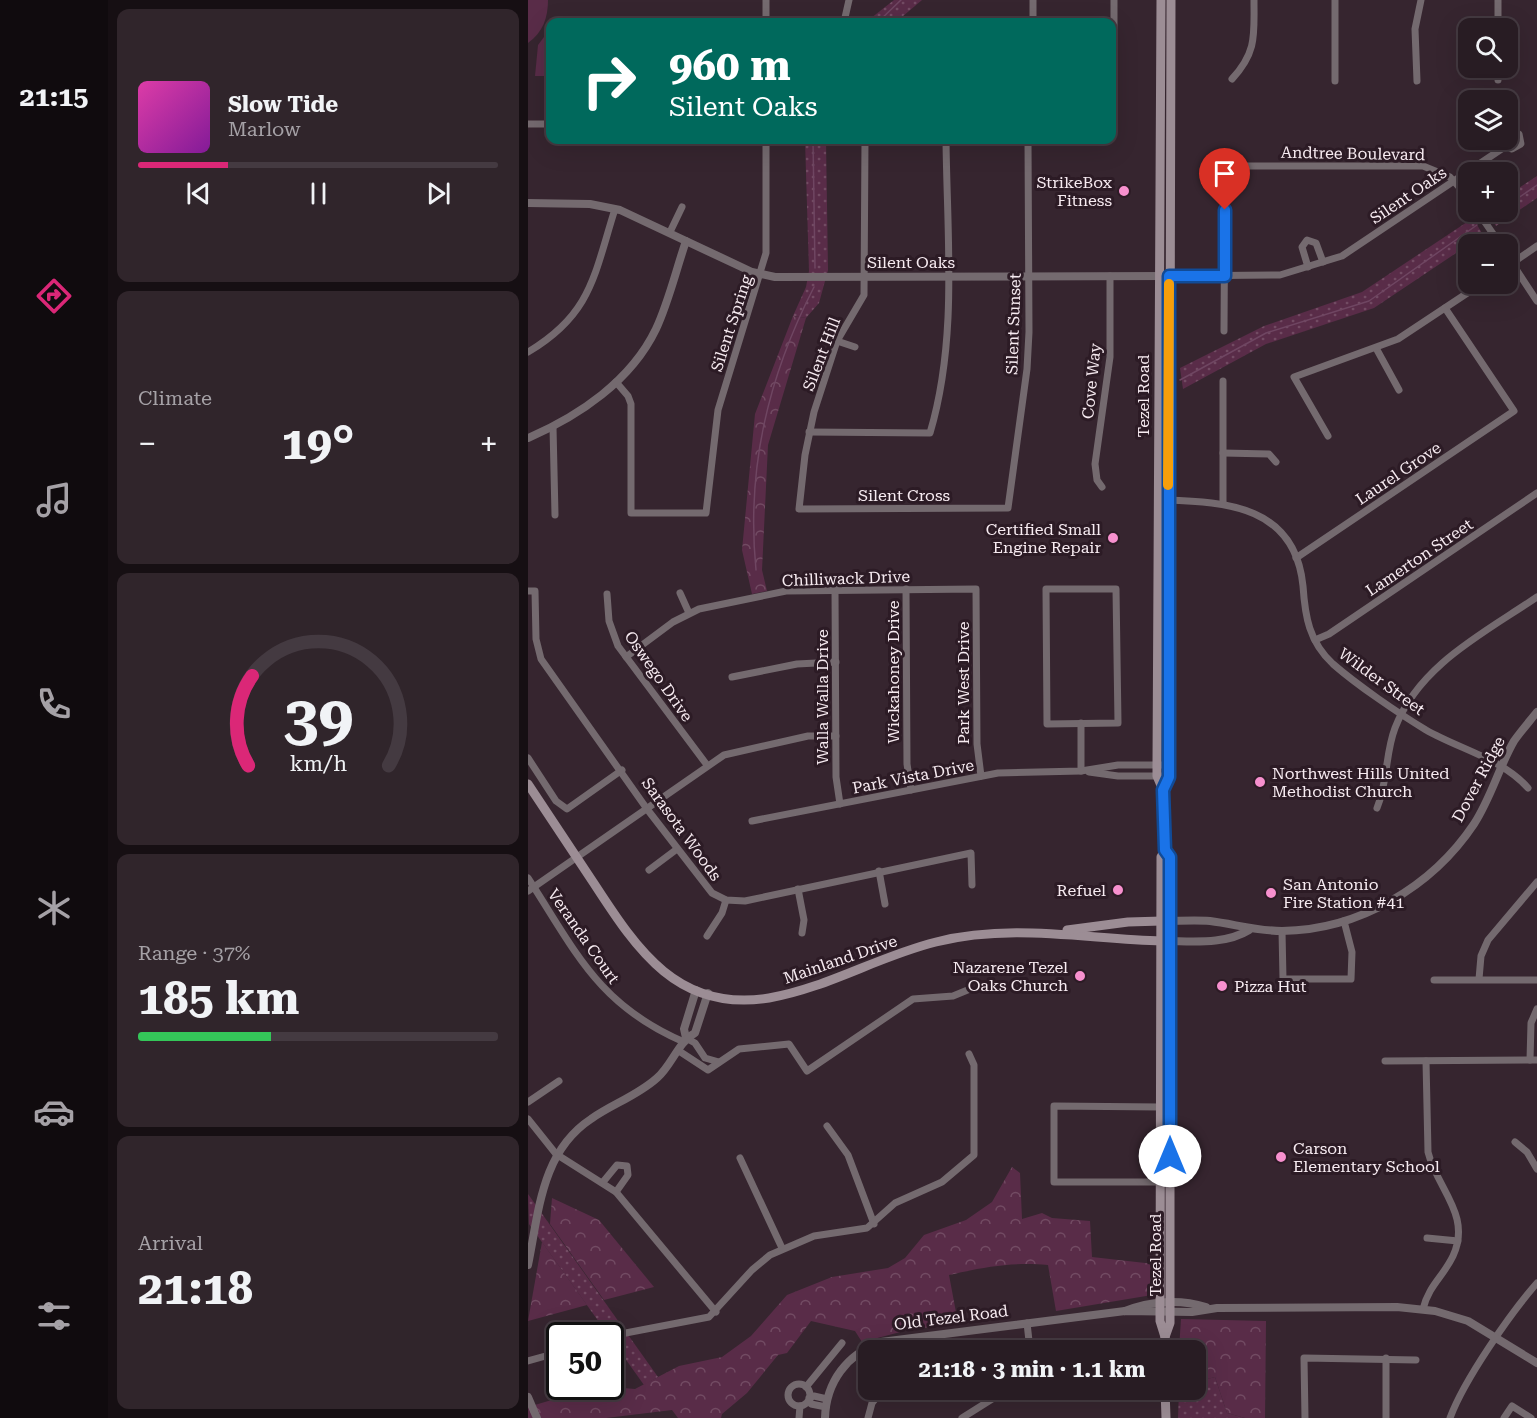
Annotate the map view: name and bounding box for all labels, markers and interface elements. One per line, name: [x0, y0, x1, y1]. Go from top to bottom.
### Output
map controls: [1458, 18, 1518, 294]
button: search: [1458, 18, 1518, 78]
text: 960 m: [669, 41, 791, 90]
icon: right: [570, 42, 648, 120]
text: 21:15: [20, 81, 88, 113]
button: layers: [1458, 90, 1518, 150]
text: Silent Oaks: [669, 91, 818, 123]
text: Slow Tide: [228, 92, 338, 117]
text: Marlow: [228, 117, 301, 141]
street label: Andtree Boulevard: [1281, 143, 1425, 164]
pin: [1199, 148, 1250, 210]
icon: arrive: [1208, 157, 1241, 190]
button: +: [1458, 162, 1518, 222]
street label: Silent Oaks: [1366, 163, 1450, 228]
place label: StrikeBox Fitness: [1036, 173, 1113, 210]
icon: previous: [182, 177, 215, 210]
icon: pause: [302, 177, 335, 210]
icon: next: [422, 177, 455, 210]
marker: StrikeBox Fitness: [1117, 184, 1131, 198]
button: −: [1458, 234, 1518, 294]
street label: Silent Oaks: [867, 253, 955, 272]
street label: Silent Spring: [707, 271, 756, 374]
street label: Silent Sunset: [1002, 273, 1025, 375]
icon: directions: [33, 275, 75, 317]
street label: Silent Hill: [799, 315, 844, 394]
street label: Cove Way: [1078, 342, 1105, 420]
street label: Tezel Road: [1134, 355, 1153, 437]
text: Climate: [138, 386, 212, 410]
text: 19°: [282, 417, 354, 470]
text: −: [138, 424, 156, 463]
text: +: [480, 424, 498, 463]
street label: Laurel Grove: [1352, 438, 1445, 509]
icon: music: [33, 479, 75, 521]
street label: Silent Cross: [858, 486, 950, 505]
street label: Lamerton Street: [1362, 515, 1476, 600]
place label: Certified Small Engine Repair: [986, 520, 1101, 557]
marker: Certified Small Engine Repair: [1106, 531, 1120, 545]
street label: Chilliwack Drive: [782, 567, 911, 590]
street label: Wickahoney Drive: [884, 600, 903, 743]
street label: Park West Drive: [954, 621, 973, 745]
street label: Oswego Drive: [620, 627, 697, 725]
street label: Walla Walla Drive: [813, 629, 832, 765]
street label: Wilder Street: [1335, 644, 1428, 719]
text: 39: [283, 682, 353, 755]
icon: phone: [33, 683, 75, 725]
street label: Dover Ridge: [1448, 733, 1509, 825]
text: km/h: [289, 751, 347, 776]
street label: Park Vista Drive: [851, 755, 976, 798]
place label: Northwest Hills United Methodist Church: [1272, 764, 1450, 801]
street label: Sarasota Woods: [638, 774, 726, 885]
marker: Northwest Hills United Methodist Church: [1253, 775, 1267, 789]
place label: San Antonio Fire Station #41: [1283, 875, 1405, 912]
place label: Refuel: [1057, 881, 1106, 900]
marker: Refuel: [1111, 883, 1125, 897]
street label: Veranda Court: [544, 885, 623, 987]
marker: San Antonio Fire Station #41: [1264, 886, 1278, 900]
icon: climate: [33, 887, 75, 929]
street label: Mainland Drive: [781, 931, 900, 988]
text: Range · 37%: [138, 941, 250, 965]
place label: Nazarene Tezel Oaks Church: [953, 958, 1068, 995]
marker: Nazarene Tezel Oaks Church: [1073, 969, 1087, 983]
text: 185 km: [138, 972, 299, 1025]
place label: Pizza Hut: [1234, 977, 1307, 996]
marker: Pizza Hut: [1215, 979, 1229, 993]
icon: car: [33, 1091, 75, 1133]
position arrow: [1138, 1124, 1202, 1188]
place label: Carson Elementary School: [1293, 1139, 1440, 1176]
marker: Carson Elementary School: [1274, 1150, 1288, 1164]
street label: Tezel Road: [1146, 1214, 1165, 1296]
text: Arrival: [138, 1231, 203, 1255]
text: 21:18: [138, 1262, 253, 1315]
icon: filters: [33, 1295, 75, 1337]
street label: Old Tezel Road: [893, 1301, 1009, 1334]
speed limit sign: 50: [546, 1322, 624, 1400]
text: 21:18 · 3 min · 1.1 km: [919, 1357, 1145, 1382]

